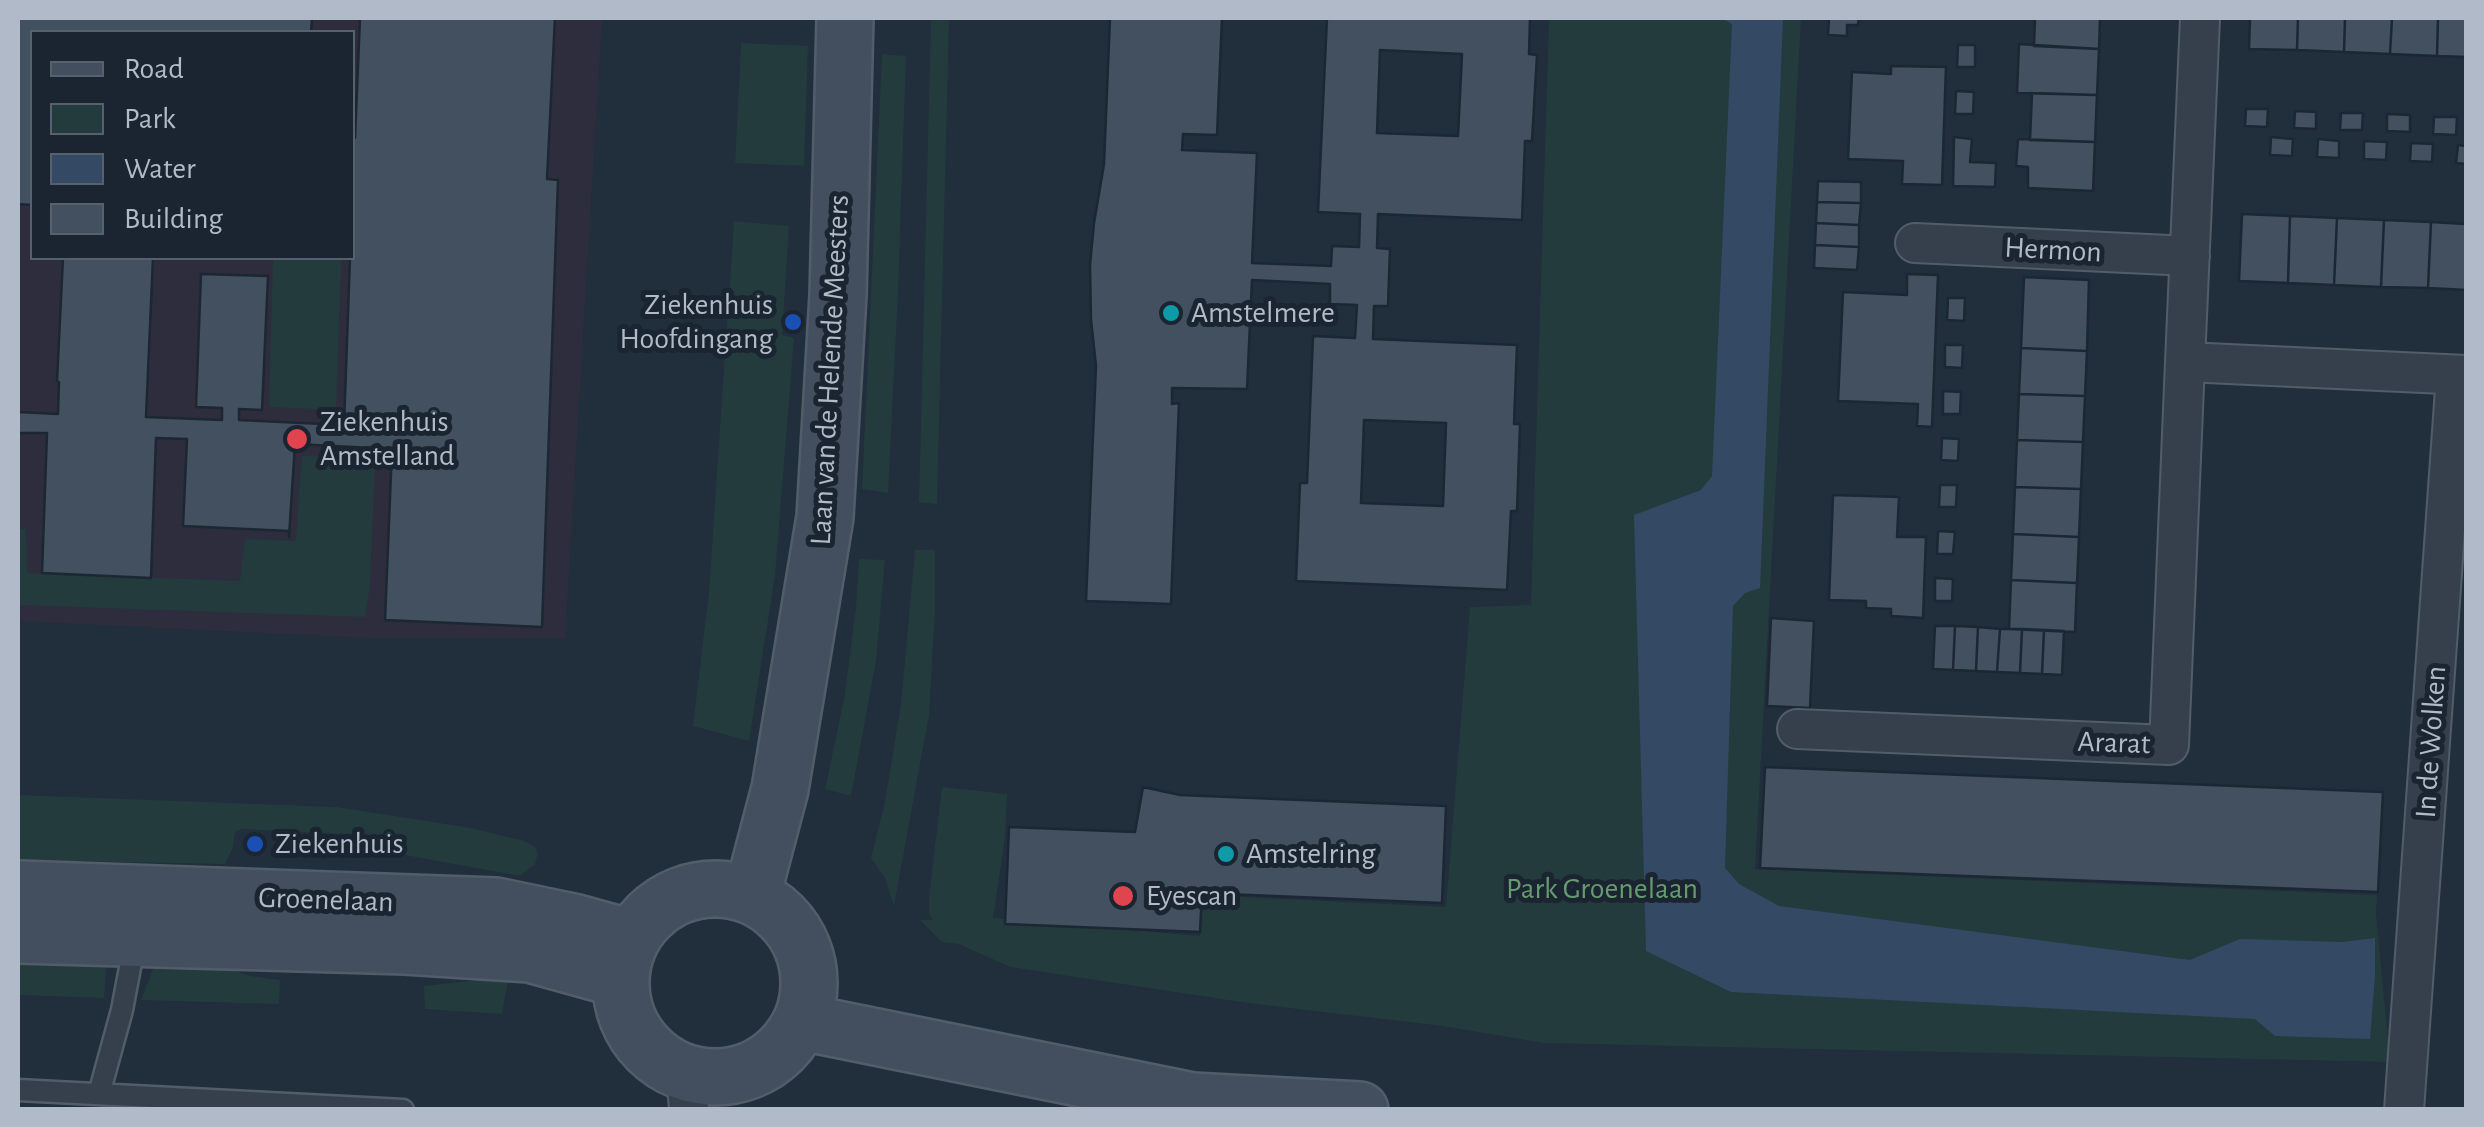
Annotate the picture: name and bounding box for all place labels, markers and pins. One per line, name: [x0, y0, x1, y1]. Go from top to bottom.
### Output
place label: Ziekenhuis Hoofdingang: [620, 287, 773, 358]
place label: Amstelmere: [1191, 295, 1335, 331]
marker: Amstelmere: [1160, 302, 1182, 324]
marker: Ziekenhuis Hoofdingang: [782, 311, 804, 333]
place label: Ziekenhuis Amstelland: [320, 404, 455, 474]
marker: Ziekenhuis Amstelland: [284, 426, 310, 452]
place label: Ziekenhuis: [275, 826, 404, 862]
marker: Ziekenhuis: [244, 833, 266, 855]
place label: Amstelring: [1246, 836, 1376, 872]
marker: Amstelring: [1215, 843, 1237, 865]
place label: Eyescan: [1146, 878, 1237, 914]
marker: Eyescan: [1110, 883, 1136, 909]

